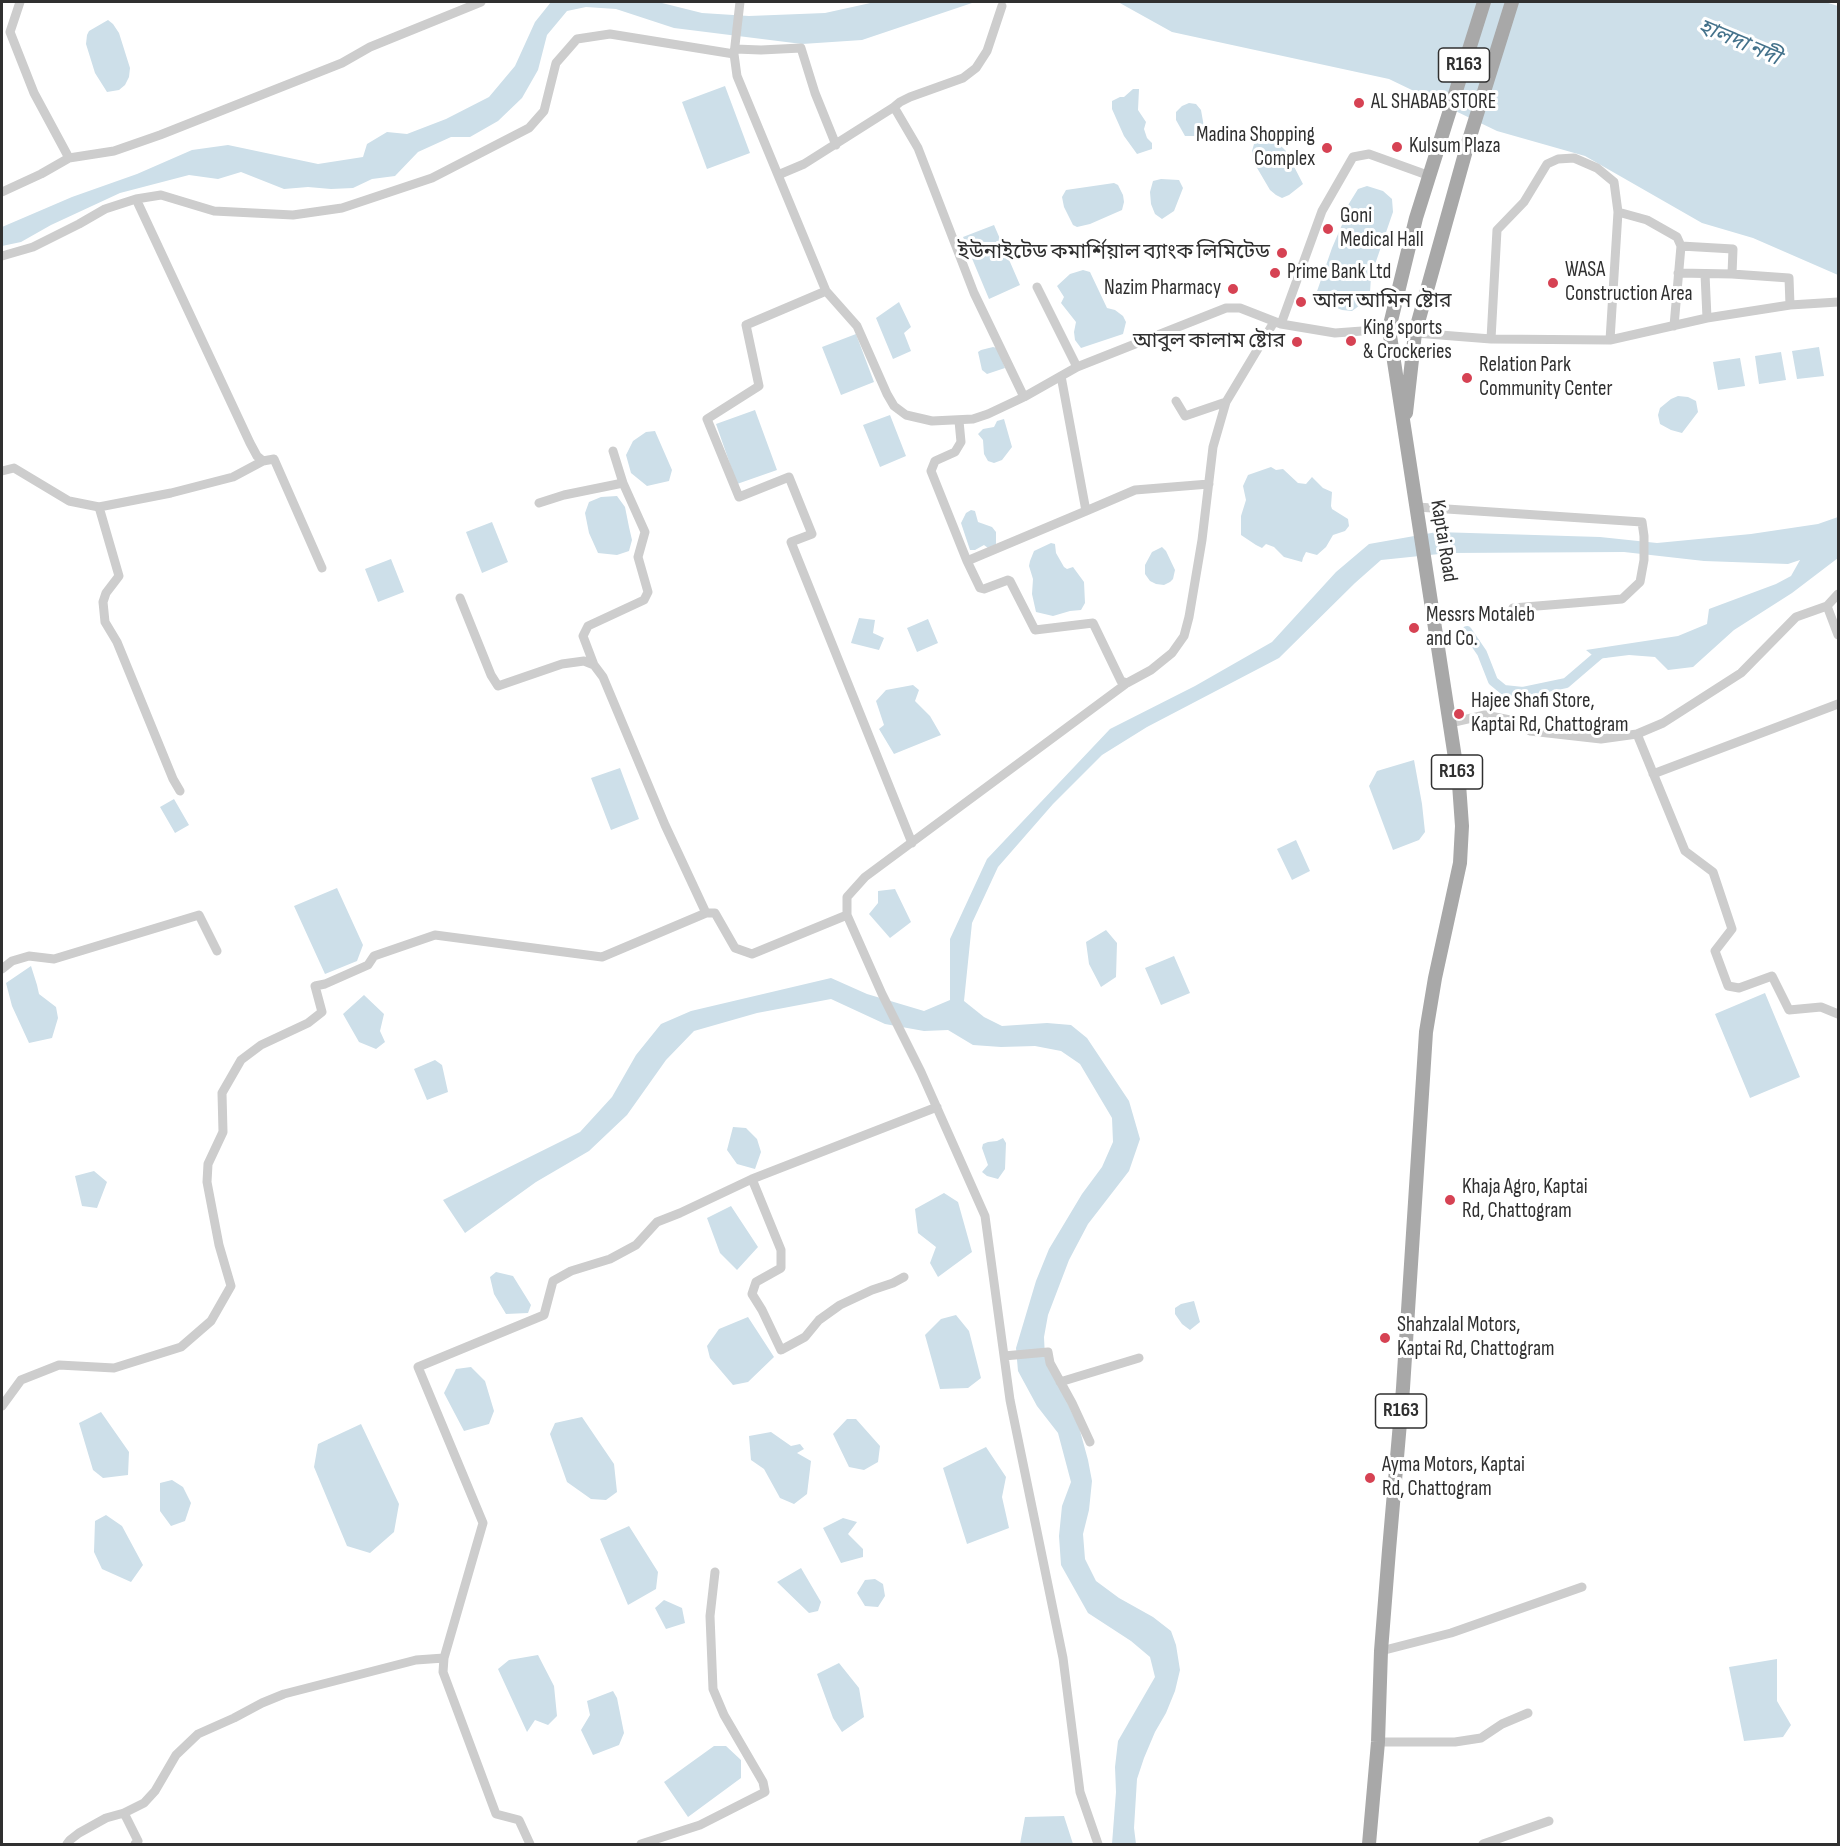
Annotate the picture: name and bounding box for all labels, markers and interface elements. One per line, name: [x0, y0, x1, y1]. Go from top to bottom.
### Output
water label: হালদা নদী: [1694, 14, 1784, 72]
road number: R163: [1438, 48, 1490, 82]
place label: AL SHABAB STORE: [1371, 90, 1496, 116]
marker: AL SHABAB STORE: [1352, 96, 1366, 110]
place label: Madina Shopping Complex: [1196, 123, 1315, 173]
place label: Kulsum Plaza: [1409, 134, 1501, 160]
marker: Kulsum Plaza: [1390, 140, 1404, 154]
marker: Madina Shopping Complex: [1320, 141, 1334, 155]
place label: Goni Medical Hall: [1340, 204, 1424, 254]
marker: Goni Medical Hall: [1321, 222, 1335, 236]
place label: ইউনাইটেড কমার্শিয়াল ব্যাংক লিমিটেড: [958, 240, 1270, 266]
marker: ইউনাইটেড কমার্শিয়াল ব্যাংক লিমিটেড: [1275, 246, 1289, 260]
place label: WASA Construction Area: [1565, 258, 1693, 308]
place label: Prime Bank Ltd: [1287, 260, 1391, 286]
marker: Prime Bank Ltd: [1268, 266, 1282, 280]
place label: Nazim Pharmacy: [1104, 276, 1221, 302]
marker: WASA Construction Area: [1546, 276, 1560, 290]
marker: Nazim Pharmacy: [1226, 282, 1240, 296]
place label: আল আমিন ষ্টোর: [1313, 289, 1452, 315]
marker: আল আমিন ষ্টোর: [1294, 295, 1308, 309]
place label: King sports & Crockeries: [1363, 316, 1452, 366]
place label: আবুল কালাম ষ্টোর: [1133, 329, 1285, 355]
marker: King sports & Crockeries: [1344, 334, 1358, 348]
marker: আবুল কালাম ষ্টোর: [1290, 335, 1304, 349]
place label: Relation Park Community Center: [1479, 353, 1613, 403]
marker: Relation Park Community Center: [1460, 371, 1474, 385]
street label: Kaptai Road: [1424, 498, 1462, 584]
place label: Messrs Motaleb and Co.: [1426, 603, 1535, 653]
marker: Messrs Motaleb and Co.: [1407, 621, 1421, 635]
place label: Hajee Shafi Store, Kaptai Rd, Chattogram: [1471, 689, 1629, 739]
marker: Hajee Shafi Store, Kaptai Rd, Chattogram: [1452, 707, 1466, 721]
road number: R163: [1432, 755, 1482, 789]
place label: Khaja Agro, Kaptai Rd, Chattogram: [1462, 1175, 1588, 1225]
marker: Khaja Agro, Kaptai Rd, Chattogram: [1443, 1193, 1457, 1207]
place label: Shahzalal Motors, Kaptai Rd, Chattogram: [1397, 1313, 1555, 1363]
marker: Shahzalal Motors, Kaptai Rd, Chattogram: [1378, 1331, 1392, 1345]
road number: R163: [1376, 1394, 1426, 1428]
place label: Ayma Motors, Kaptai Rd, Chattogram: [1382, 1453, 1525, 1503]
marker: Ayma Motors, Kaptai Rd, Chattogram: [1363, 1471, 1377, 1485]

